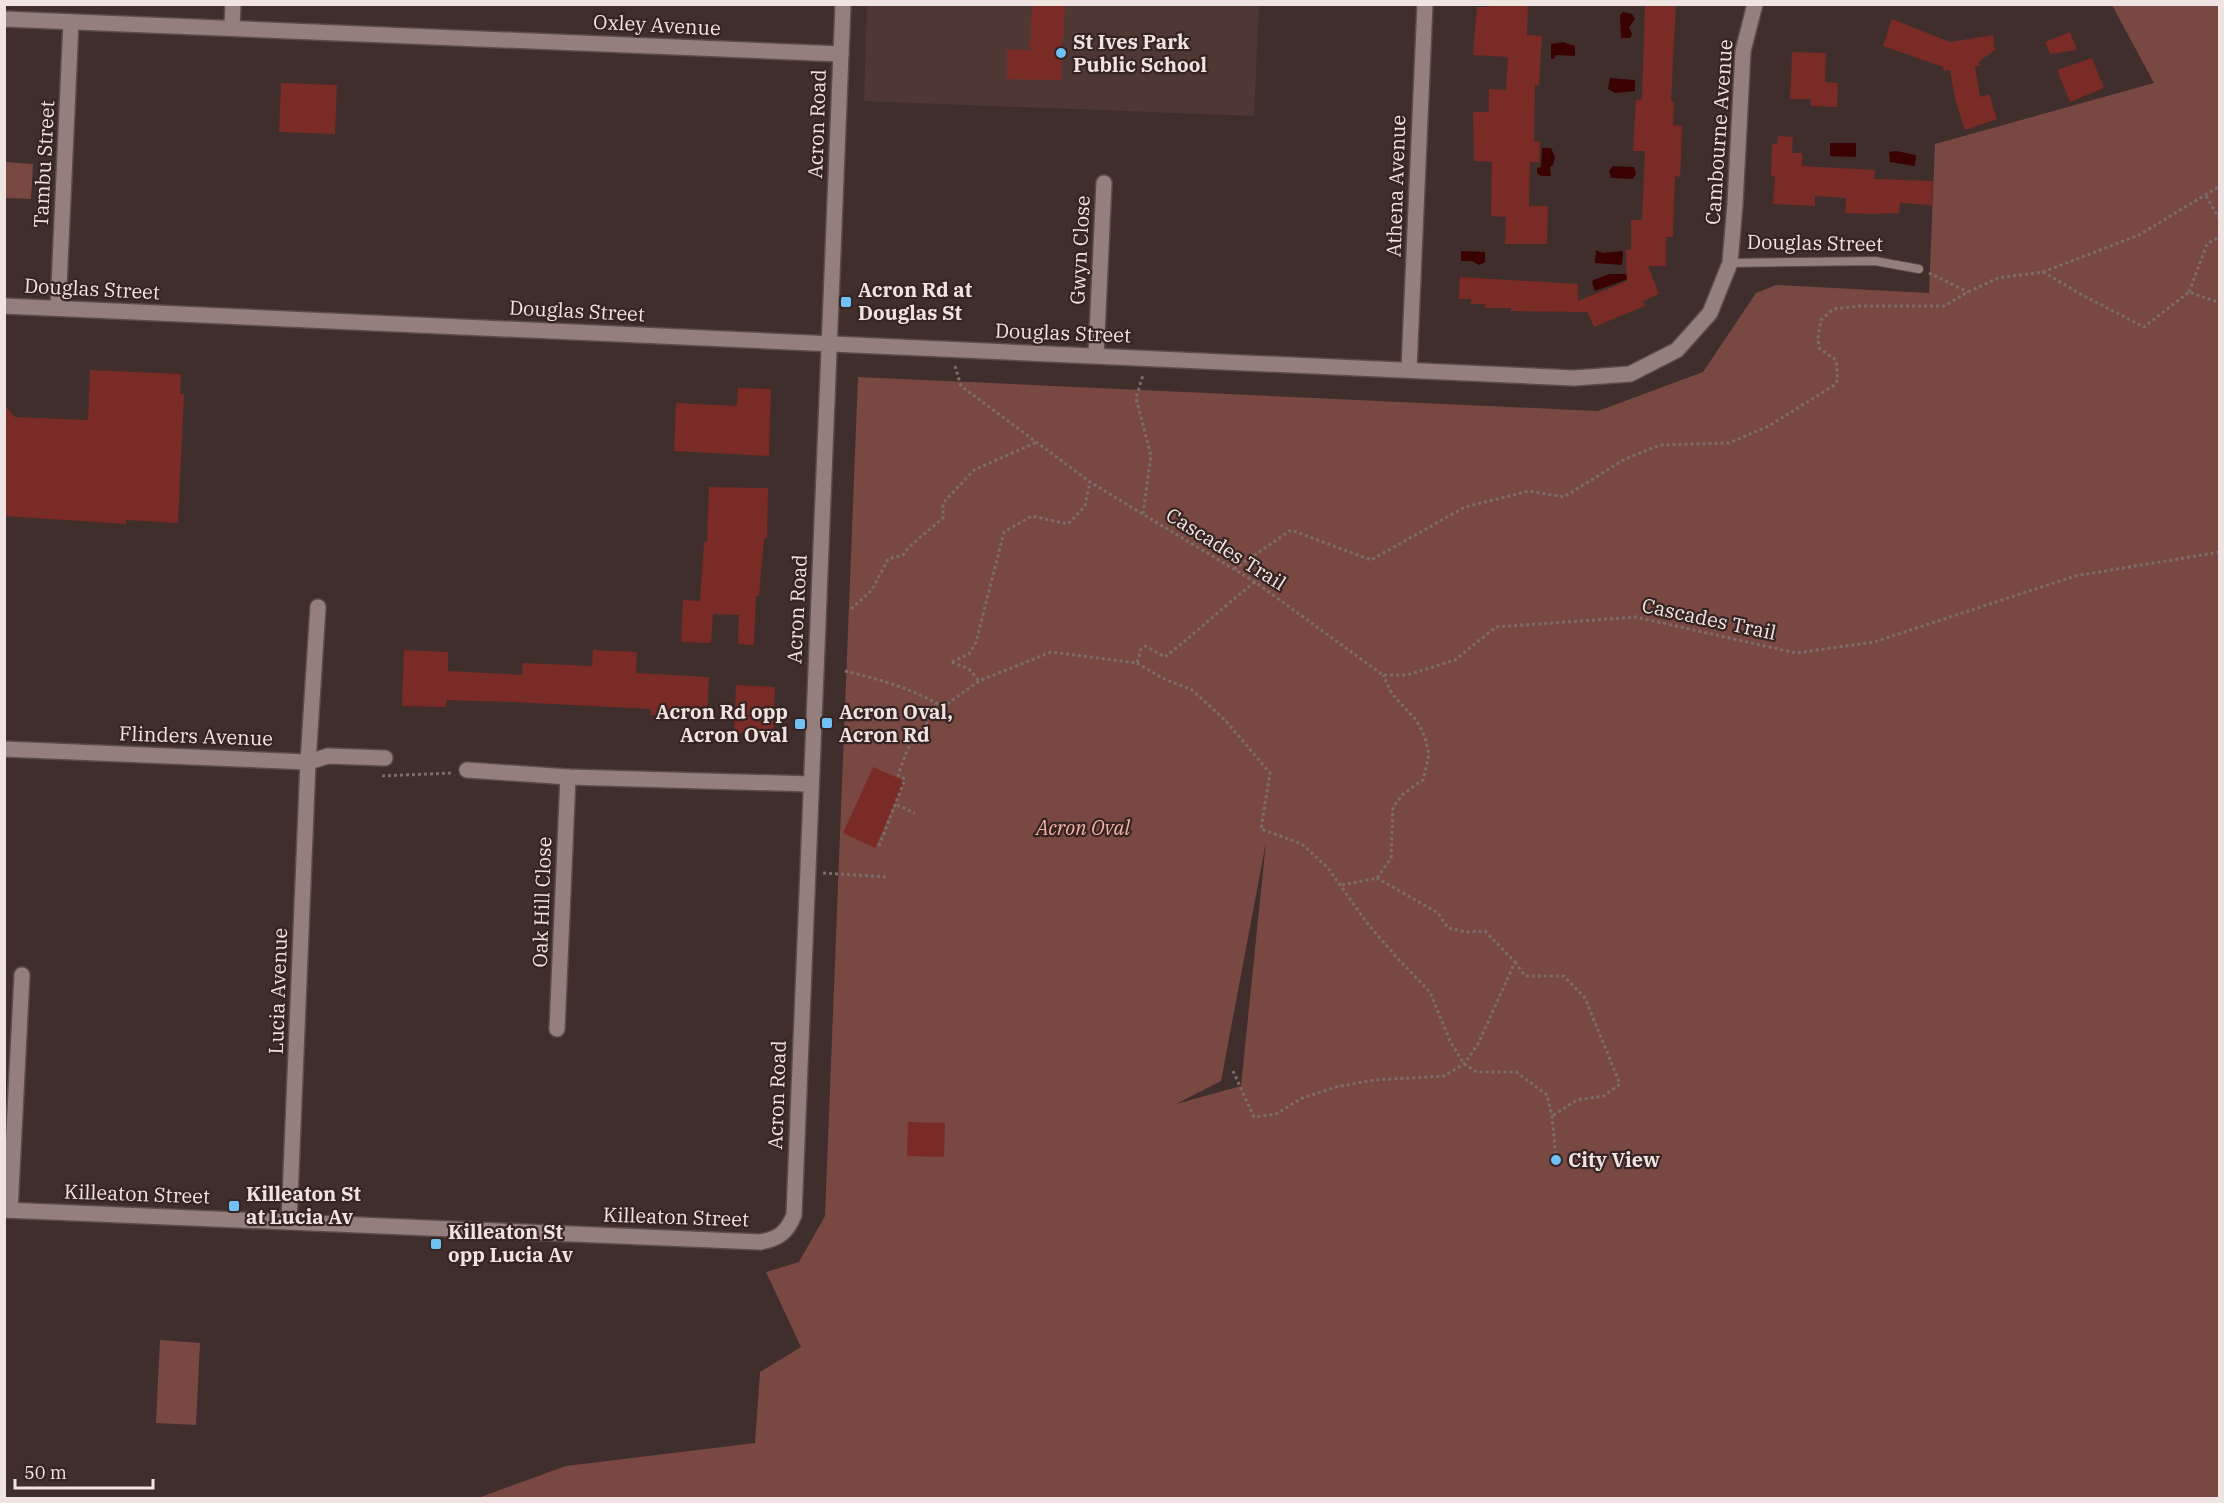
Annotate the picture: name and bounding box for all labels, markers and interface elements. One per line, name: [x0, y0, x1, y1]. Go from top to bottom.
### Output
street label: Oxley Avenue: [593, 8, 722, 41]
place label: St Ives Park Public School: [1073, 28, 1207, 78]
street label: Cambourne Avenue: [1699, 38, 1738, 226]
marker: St Ives Park Public School: [1054, 46, 1068, 60]
street label: Acron Road: [801, 69, 832, 179]
street label: Tambu Street: [27, 100, 60, 228]
street label: Athena Avenue: [1380, 114, 1411, 258]
street label: Gwyn Close: [1063, 195, 1096, 305]
street label: Douglas Street: [1747, 228, 1883, 257]
street label: Douglas Street: [23, 271, 161, 306]
place label: Acron Rd at Douglas St: [858, 276, 973, 326]
street label: Douglas Street: [508, 293, 646, 328]
marker: Acron Rd at Douglas St: [839, 295, 853, 309]
street label: Douglas Street: [995, 317, 1132, 348]
street label: Cascades Trail: [1161, 501, 1291, 596]
street label: Acron Road: [780, 554, 813, 664]
street label: Cascades Trail: [1639, 591, 1779, 646]
place label: Acron Rd opp Acron Oval: [656, 698, 788, 748]
place label: Acron Oval, Acron Rd: [839, 698, 953, 748]
marker: Acron Oval, Acron Rd: [820, 716, 834, 730]
marker: Acron Rd opp Acron Oval: [793, 717, 807, 731]
street label: Flinders Avenue: [119, 719, 273, 752]
park label: Acron Oval: [1034, 814, 1130, 841]
street label: Oak Hill Close: [526, 836, 557, 968]
street label: Lucia Avenue: [262, 927, 293, 1055]
street label: Acron Road: [761, 1040, 792, 1150]
place label: City View: [1568, 1146, 1660, 1173]
marker: City View: [1549, 1153, 1563, 1167]
street label: Killeaton Street: [64, 1177, 210, 1210]
place label: Killeaton St at Lucia Av: [246, 1180, 362, 1230]
marker: Killeaton St at Lucia Av: [227, 1199, 241, 1213]
street label: Killeaton Street: [603, 1200, 749, 1233]
place label: Killeaton St opp Lucia Av: [448, 1218, 574, 1268]
marker: Killeaton St opp Lucia Av: [429, 1237, 443, 1251]
scale bar: [15, 1452, 153, 1490]
text: 50 m: [24, 1461, 67, 1484]

